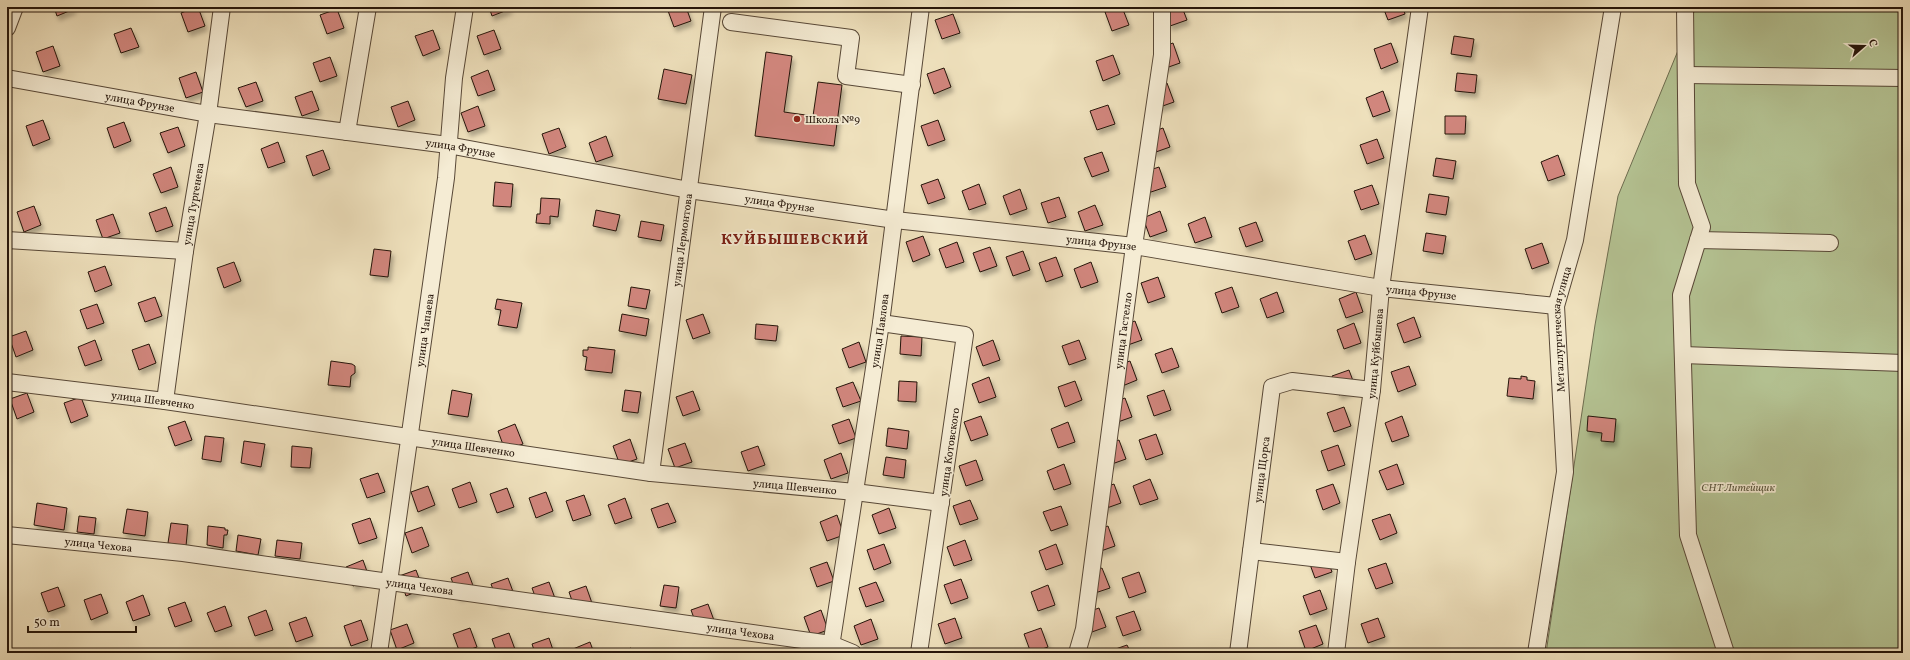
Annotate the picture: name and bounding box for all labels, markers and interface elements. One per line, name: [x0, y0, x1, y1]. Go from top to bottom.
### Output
north arrow: [1844, 26, 1884, 66]
text: С: [1864, 37, 1880, 49]
street label: улица Фрунзе: [104, 90, 176, 117]
place label: Школа №9: [805, 113, 860, 128]
marker: Школа №9: [792, 114, 802, 124]
street label: улица Фрунзе: [425, 136, 496, 163]
street label: улица Тургенева: [180, 161, 209, 247]
street label: улица Лермонтова: [670, 192, 697, 288]
street label: улица Фрунзе: [743, 192, 815, 217]
district label: КУЙБЫШЕВСКИЙ: [721, 230, 869, 251]
street label: улица Фрунзе: [1065, 233, 1137, 255]
street label: Металлургическая улица: [1550, 264, 1576, 393]
street label: улица Фрунзе: [1385, 283, 1457, 305]
street label: улица Гастелло: [1112, 291, 1137, 370]
street label: улица Чапаева: [413, 292, 439, 368]
street label: улица Павлова: [868, 292, 894, 369]
street label: улица Куйбышева: [1365, 307, 1388, 400]
street label: улица Шевченко: [110, 389, 195, 414]
street label: улица Котовского: [937, 407, 964, 498]
street label: улица Шевченко: [431, 435, 516, 462]
street label: улица Щорса: [1251, 435, 1275, 504]
street label: улица Шевченко: [752, 477, 837, 499]
park label: СНТ Литейщик: [1701, 481, 1775, 496]
street label: улица Чехова: [64, 535, 134, 557]
street label: улица Чехова: [385, 576, 455, 600]
scale bar: [28, 608, 136, 634]
text: 50 m: [34, 615, 60, 631]
street label: улица Чехова: [706, 621, 776, 645]

